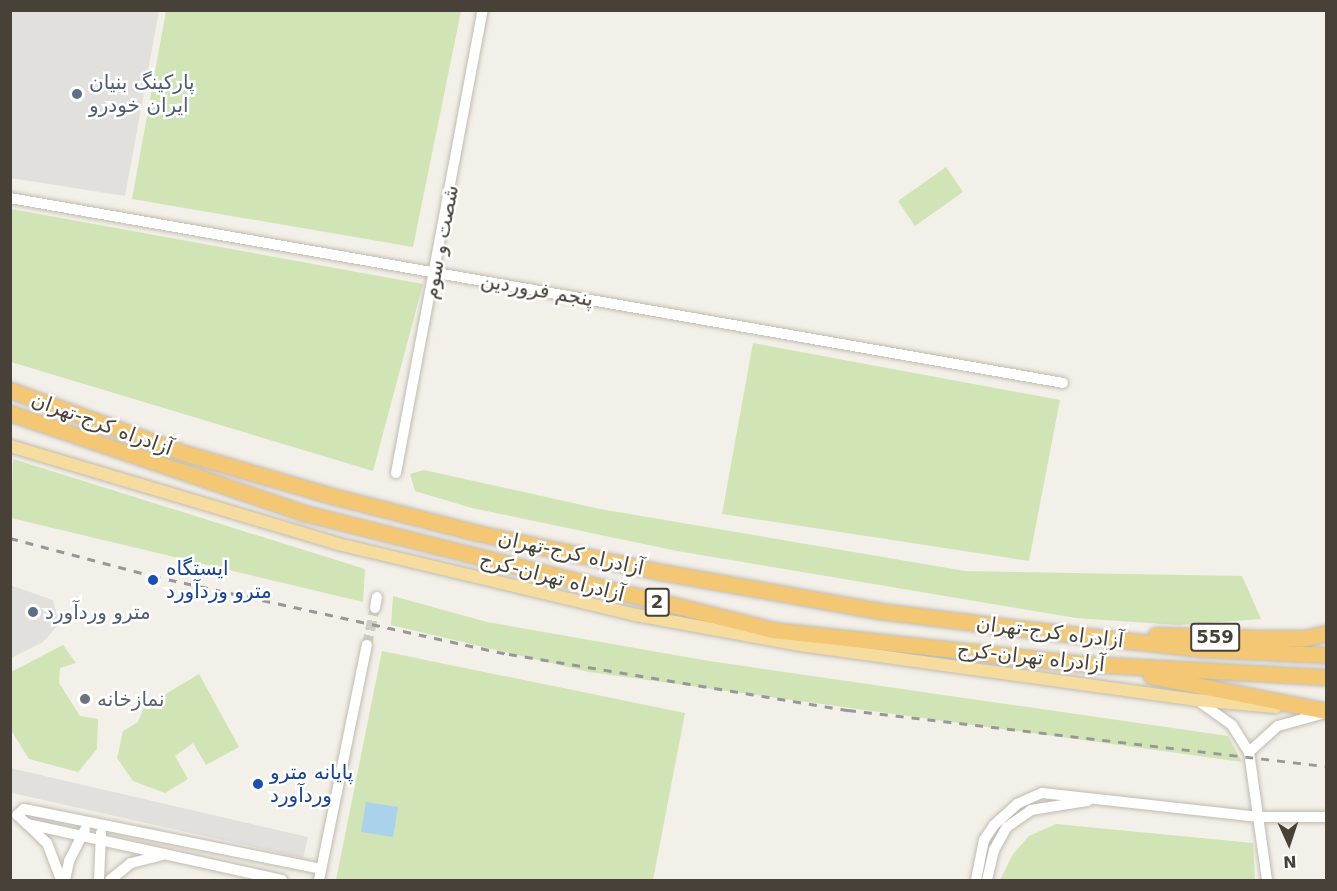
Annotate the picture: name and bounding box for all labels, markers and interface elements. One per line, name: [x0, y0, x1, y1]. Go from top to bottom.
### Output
place label: پارکینگ بنیان ایران خودرو: [89, 70, 195, 117]
marker: پارکینگ بنیان ایران خودرو: [70, 87, 84, 101]
street label: شصت و سوم: [418, 183, 464, 301]
street label: پنجم فروردین: [479, 268, 595, 312]
street label: آزادراه کرج-تهران: [28, 387, 176, 461]
street label: آزادراه کرج-تهران: [496, 526, 646, 580]
street label: آزادراه تهران-کرج: [477, 547, 627, 607]
place label: ایستگاه مترو وردآورد: [166, 556, 272, 603]
marker: ایستگاه مترو وردآورد: [144, 571, 162, 589]
road number: 2: [644, 587, 670, 617]
place label: مترو وردآورد: [45, 600, 151, 624]
marker: مترو وردآورد: [26, 605, 40, 619]
street label: آزادراه کرج-تهران: [975, 611, 1125, 653]
road number: 559: [1190, 622, 1240, 652]
street label: آزادراه تهران-کرج: [956, 637, 1106, 677]
place label: نمازخانه: [97, 687, 165, 711]
marker: نمازخانه: [78, 692, 92, 706]
place label: پایانه مترو وردآورد: [270, 760, 353, 807]
marker: پایانه مترو وردآورد: [251, 777, 265, 791]
north arrow: [1259, 813, 1319, 873]
text: N: [1283, 852, 1297, 871]

